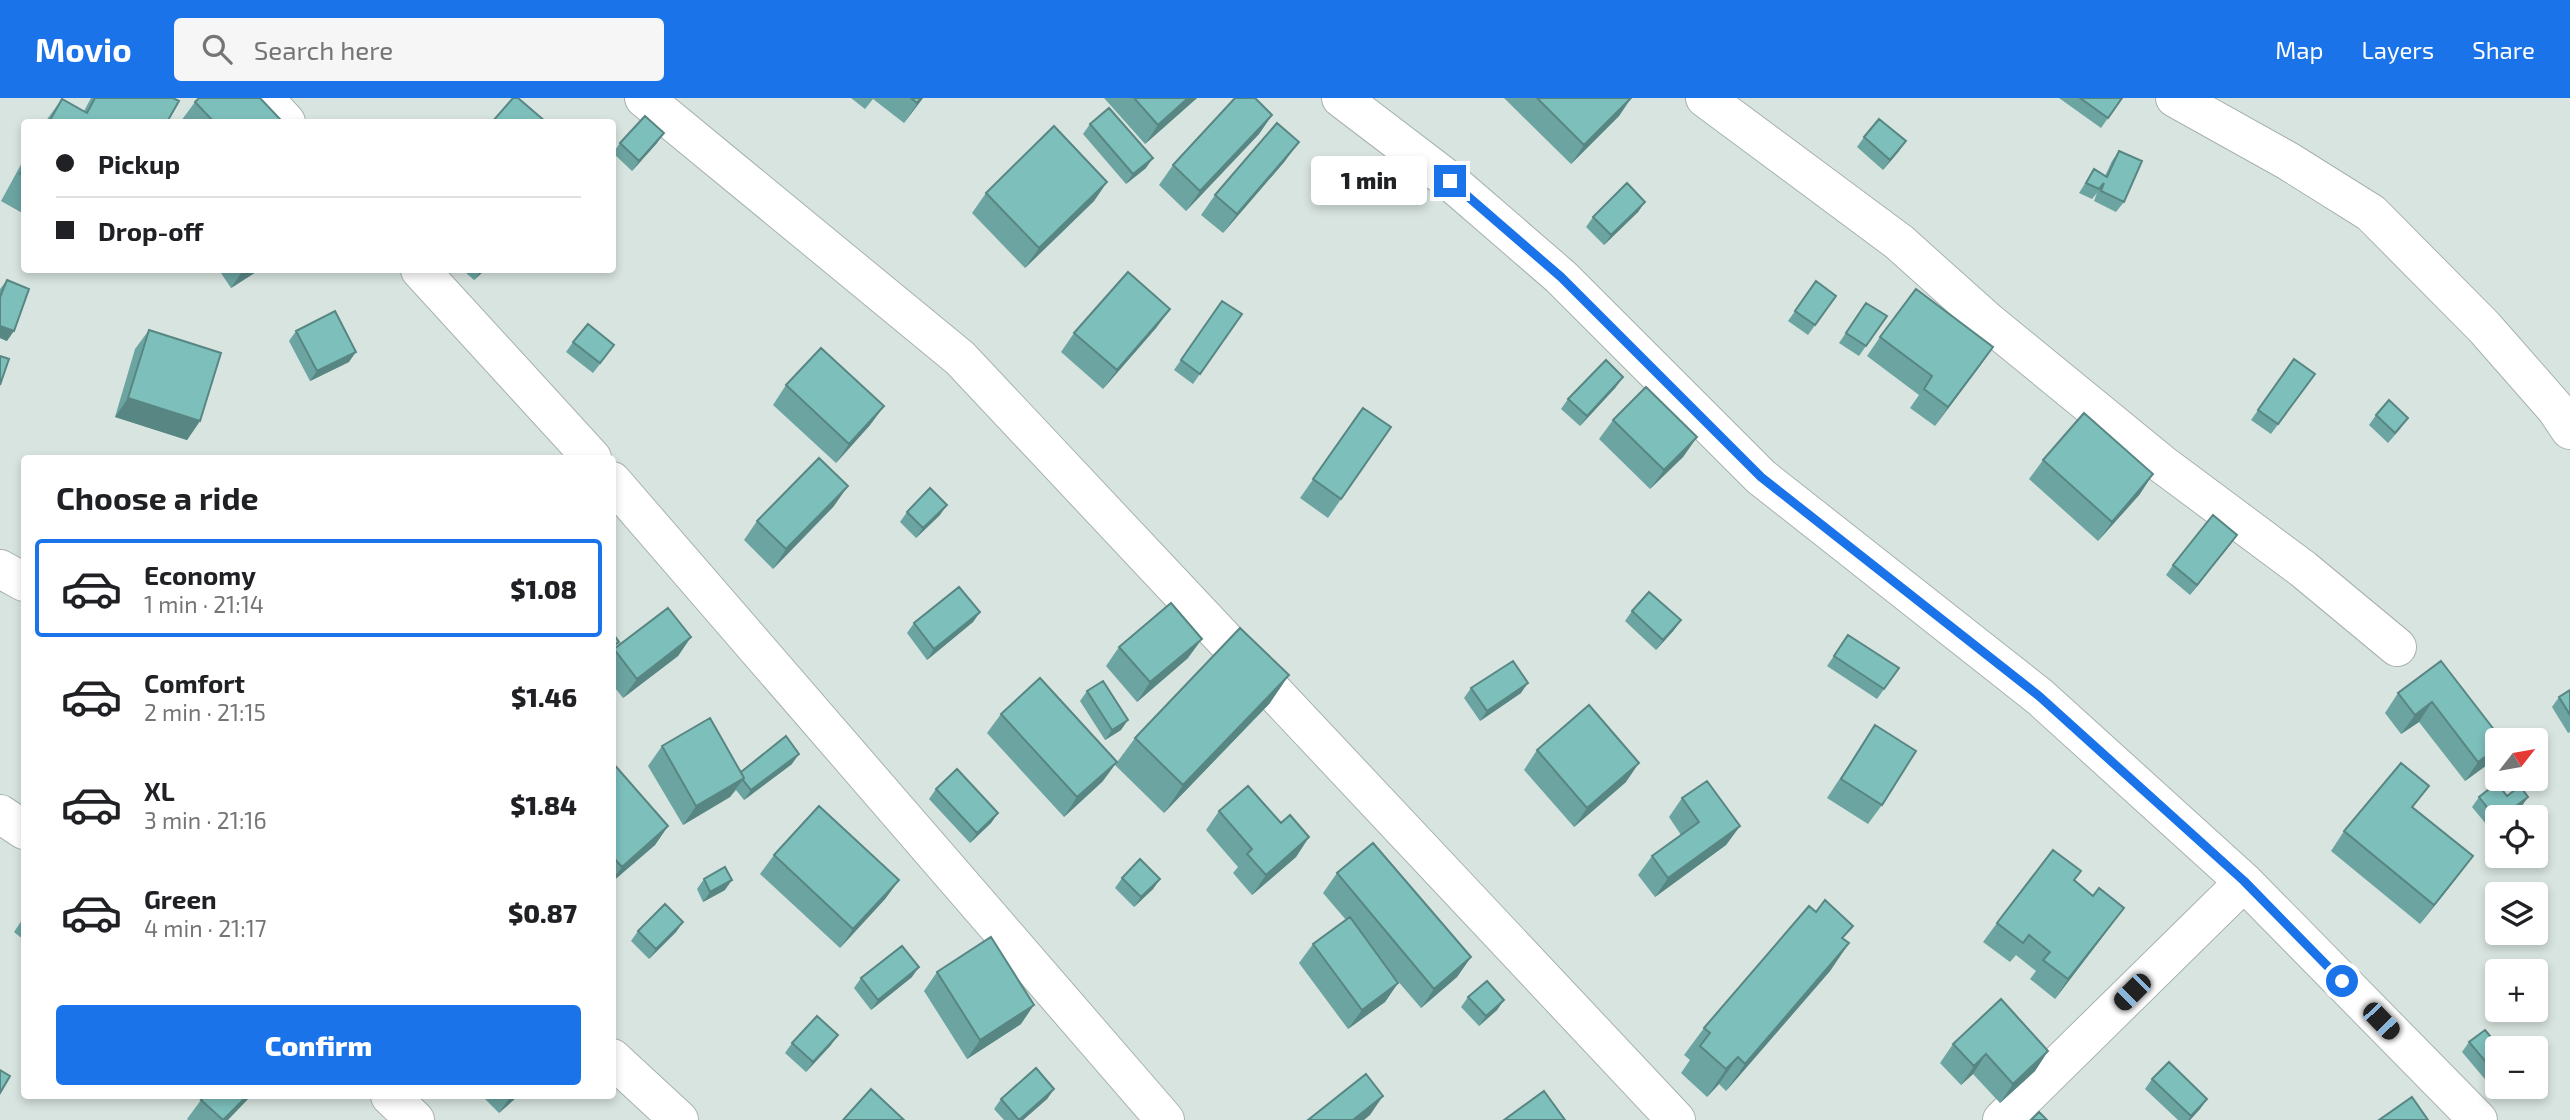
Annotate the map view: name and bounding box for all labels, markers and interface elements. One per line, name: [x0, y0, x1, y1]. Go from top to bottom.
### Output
search box: [174, 18, 664, 81]
text: Movio: [35, 29, 132, 69]
icon: search: [198, 30, 236, 68]
text: Search here: [254, 34, 393, 65]
text: Map: [2275, 35, 2323, 64]
text: Layers: [2361, 35, 2434, 64]
text: Share: [2472, 35, 2535, 64]
text: Pickup: [98, 148, 180, 179]
callout: 1 min: [1310, 156, 1426, 206]
route end: [1434, 165, 1466, 197]
text: 1 min: [1341, 166, 1397, 194]
text: Drop-off: [98, 215, 203, 246]
text: Choose a ride: [56, 478, 259, 516]
icon: car: [60, 557, 123, 620]
text: Economy: [144, 559, 256, 590]
text: $1.08: [510, 573, 577, 604]
text: 1 min · 21:14: [144, 590, 264, 618]
icon: car: [60, 665, 123, 728]
text: Comfort: [144, 667, 245, 698]
text: $1.46: [511, 681, 577, 712]
text: 2 min · 21:15: [144, 698, 266, 726]
north arrow: [2485, 728, 2548, 791]
map controls: [2485, 728, 2548, 1099]
icon: car: [60, 773, 123, 836]
text: XL: [144, 775, 175, 806]
text: $1.84: [510, 789, 577, 820]
button: locate: [2485, 805, 2548, 868]
text: 3 min · 21:16: [144, 806, 267, 834]
icon: car: [60, 881, 123, 944]
button: layers: [2485, 882, 2548, 945]
text: Green: [144, 883, 217, 914]
text: $0.87: [508, 897, 577, 928]
text: 4 min · 21:17: [144, 914, 267, 942]
button: +: [2485, 959, 2548, 1022]
route start: [2326, 965, 2358, 997]
car: [2110, 970, 2155, 1014]
car: [2359, 999, 2404, 1043]
button: Confirm: [56, 1005, 581, 1085]
button: −: [2485, 1036, 2548, 1099]

